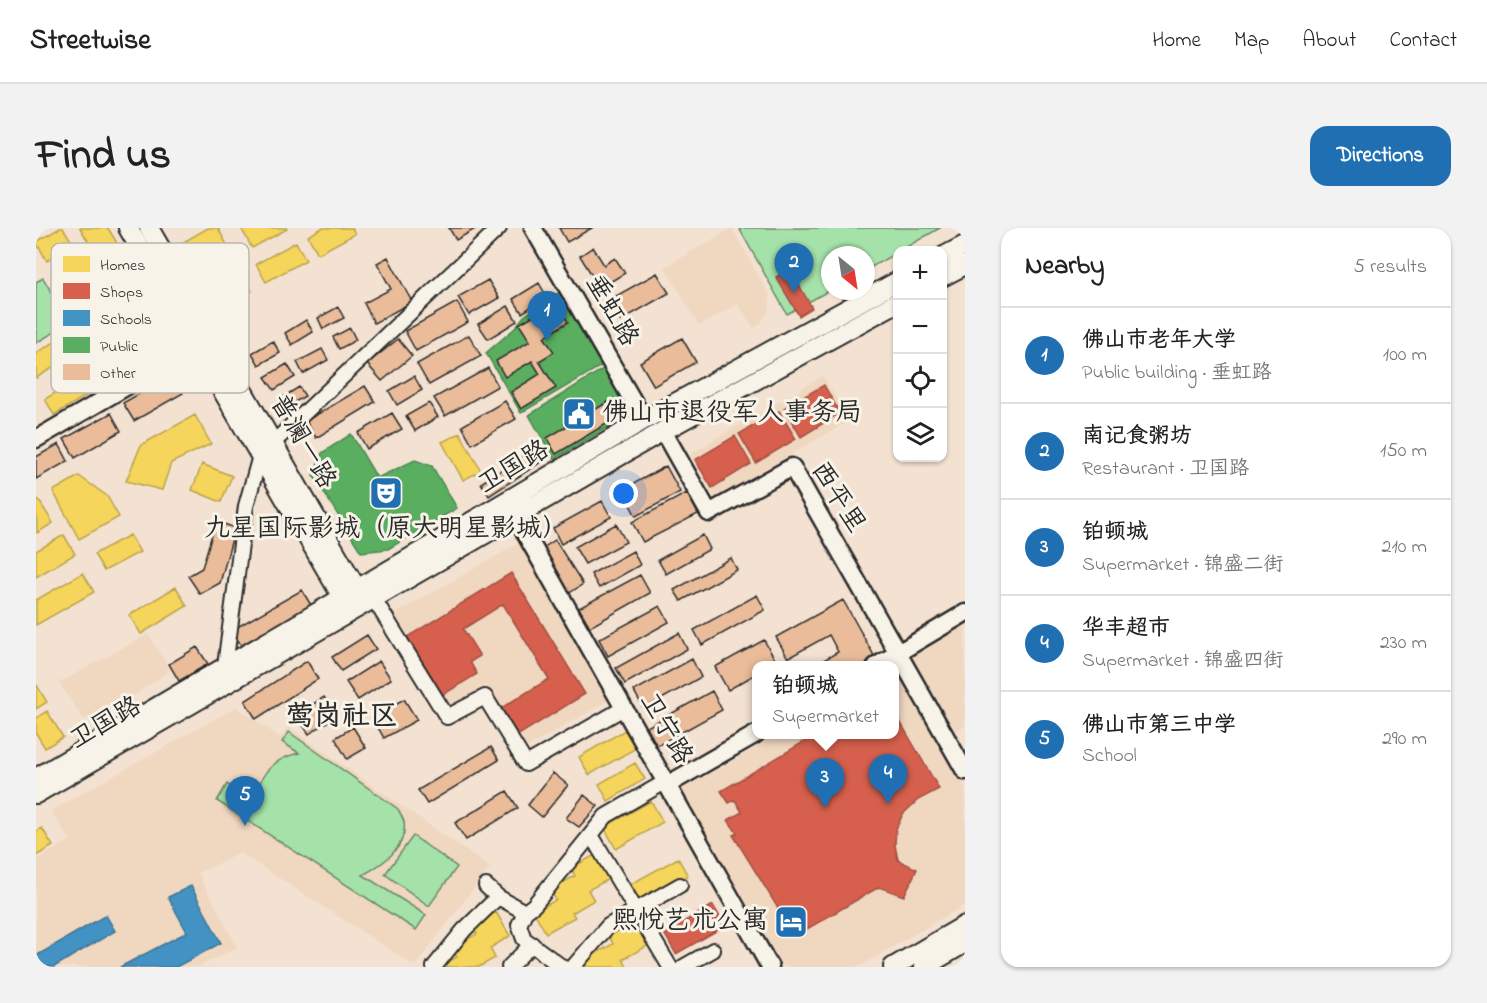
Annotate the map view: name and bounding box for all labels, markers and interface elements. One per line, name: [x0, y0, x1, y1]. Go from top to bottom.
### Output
text: Streetwise: [30, 21, 151, 62]
text: Home: [1152, 26, 1201, 56]
text: Map: [1234, 26, 1269, 56]
text: About: [1302, 26, 1356, 56]
text: Contact: [1389, 26, 1457, 56]
text: Find us: [36, 126, 171, 187]
button: Directions: [1310, 126, 1451, 186]
legend: [51, 243, 249, 393]
pin: 2: [774, 244, 813, 293]
north arrow: [821, 246, 875, 300]
map controls: [893, 246, 947, 462]
button: +: [893, 246, 947, 300]
text: Nearby: [1025, 248, 1104, 286]
text: 5 results: [1354, 253, 1427, 282]
text: Homes: [100, 254, 145, 278]
street label: 垂虹路: [575, 268, 647, 354]
text: Shops: [100, 281, 143, 305]
pin: 1: [528, 291, 566, 341]
button: −: [893, 300, 947, 354]
text: Schools: [100, 308, 152, 332]
text: 佛山市老年大学: [1082, 325, 1236, 357]
text: Public: [100, 335, 139, 359]
text: 1: [1041, 341, 1048, 370]
text: 100 m: [1383, 341, 1427, 370]
button: locate: [893, 354, 947, 408]
text: Public building · 垂虹路: [1082, 359, 1271, 388]
text: Other: [100, 362, 136, 386]
street label: 普澜一路: [260, 387, 344, 497]
place label: 佛山市退役军人事务局: [602, 395, 862, 433]
public building icon: 佛山市退役军人事务局: [561, 396, 597, 432]
button: layers: [893, 408, 947, 462]
text: 南记食粥坊: [1082, 421, 1192, 453]
street label: 卫国路: [471, 432, 557, 504]
text: 2: [1040, 437, 1049, 466]
text: 150 m: [1380, 437, 1427, 466]
street label: 西平里: [800, 455, 874, 541]
text: Restaurant · 卫国路: [1082, 455, 1249, 484]
theatre icon: 九星国际影城（原大明星影城）: [368, 475, 404, 511]
your location: [609, 479, 638, 508]
place label: 九星国际影城（原大明星影城）: [204, 511, 568, 549]
text: 铂顿城: [1082, 517, 1148, 549]
text: 3: [1040, 533, 1049, 562]
text: 210 m: [1382, 533, 1427, 562]
text: Supermarket · 锦盛二街: [1082, 551, 1283, 580]
text: 华丰超市: [1082, 613, 1170, 645]
text: 4: [1040, 629, 1049, 658]
text: 230 m: [1380, 629, 1427, 658]
text: Supermarket · 锦盛四街: [1082, 647, 1283, 676]
popup: [752, 661, 899, 739]
text: 铂顿城: [772, 671, 838, 703]
street label: 卫宁路: [629, 686, 701, 772]
street label: 卫国路: [63, 688, 149, 760]
district label: 莺岗社区: [286, 697, 398, 738]
text: Supermarket: [772, 703, 879, 732]
text: 佛山市第三中学: [1082, 710, 1236, 742]
text: 5: [1039, 725, 1050, 754]
text: 290 m: [1382, 725, 1427, 754]
text: School: [1082, 742, 1137, 771]
pin: 4: [868, 754, 908, 804]
pin: 3: [806, 758, 844, 808]
pin: 5: [226, 776, 264, 826]
place label: 熙悦艺术公寓: [612, 903, 768, 941]
hotel icon: 熙悦艺术公寓: [773, 904, 809, 940]

